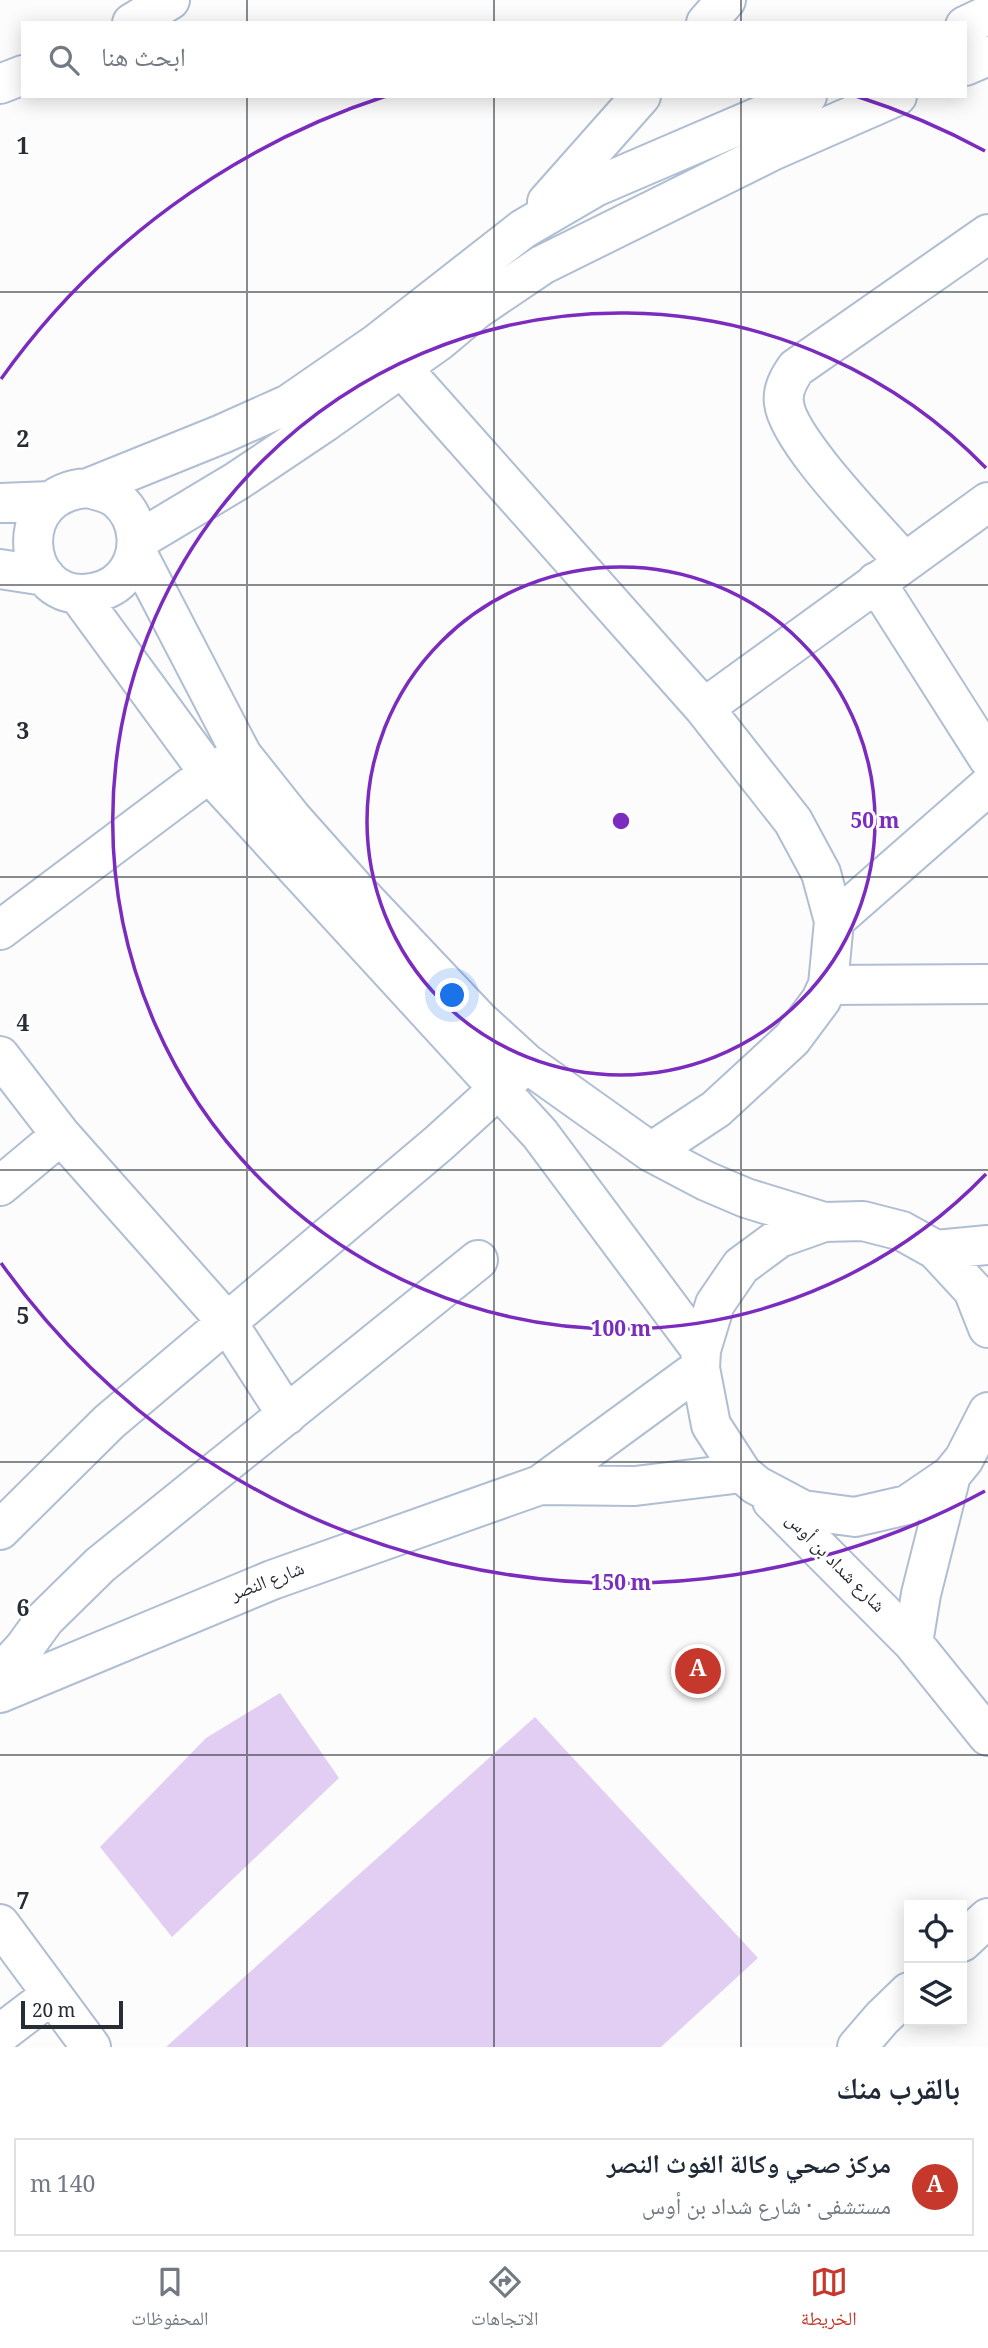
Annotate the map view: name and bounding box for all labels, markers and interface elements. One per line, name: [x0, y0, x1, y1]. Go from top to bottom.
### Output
search box: [21, 21, 967, 98]
text: ابحث هنا: [101, 38, 186, 82]
icon: search: [45, 41, 83, 79]
text: 1: [17, 129, 29, 169]
text: 2: [17, 422, 29, 462]
text: 3: [17, 714, 29, 754]
text: 50 m: [851, 806, 900, 841]
centre of rings: [609, 809, 633, 833]
your location: [435, 978, 469, 1012]
text: 4: [17, 1006, 30, 1046]
text: 5: [17, 1299, 29, 1339]
text: 100 m: [591, 1314, 652, 1349]
street label: شارع شداد بن أوس: [776, 1506, 892, 1622]
street label: شارع النصر: [225, 1554, 310, 1612]
text: 150 m: [591, 1568, 652, 1603]
text: 6: [17, 1591, 30, 1631]
pin: A: [675, 1645, 721, 1697]
text: 7: [17, 1884, 30, 1924]
map controls: [904, 1900, 967, 2026]
button: locate: [904, 1900, 967, 1963]
button: layers: [904, 1963, 967, 2026]
text: 20 m: [32, 1997, 75, 2029]
scale bar: [21, 1998, 122, 2030]
text: بالقرب منك: [836, 2067, 960, 2118]
text: مركز صحي وكالة الغوث النصر: [607, 2145, 891, 2189]
text: 140 m: [30, 2167, 95, 2207]
text: A: [926, 2167, 944, 2207]
text: مستشفى · شارع شداد بن أوس: [642, 2189, 891, 2229]
tab: المحفوظات: [131, 2263, 209, 2337]
tab: الاتجاهات: [471, 2263, 538, 2337]
tab: الخريطة: [801, 2263, 857, 2337]

